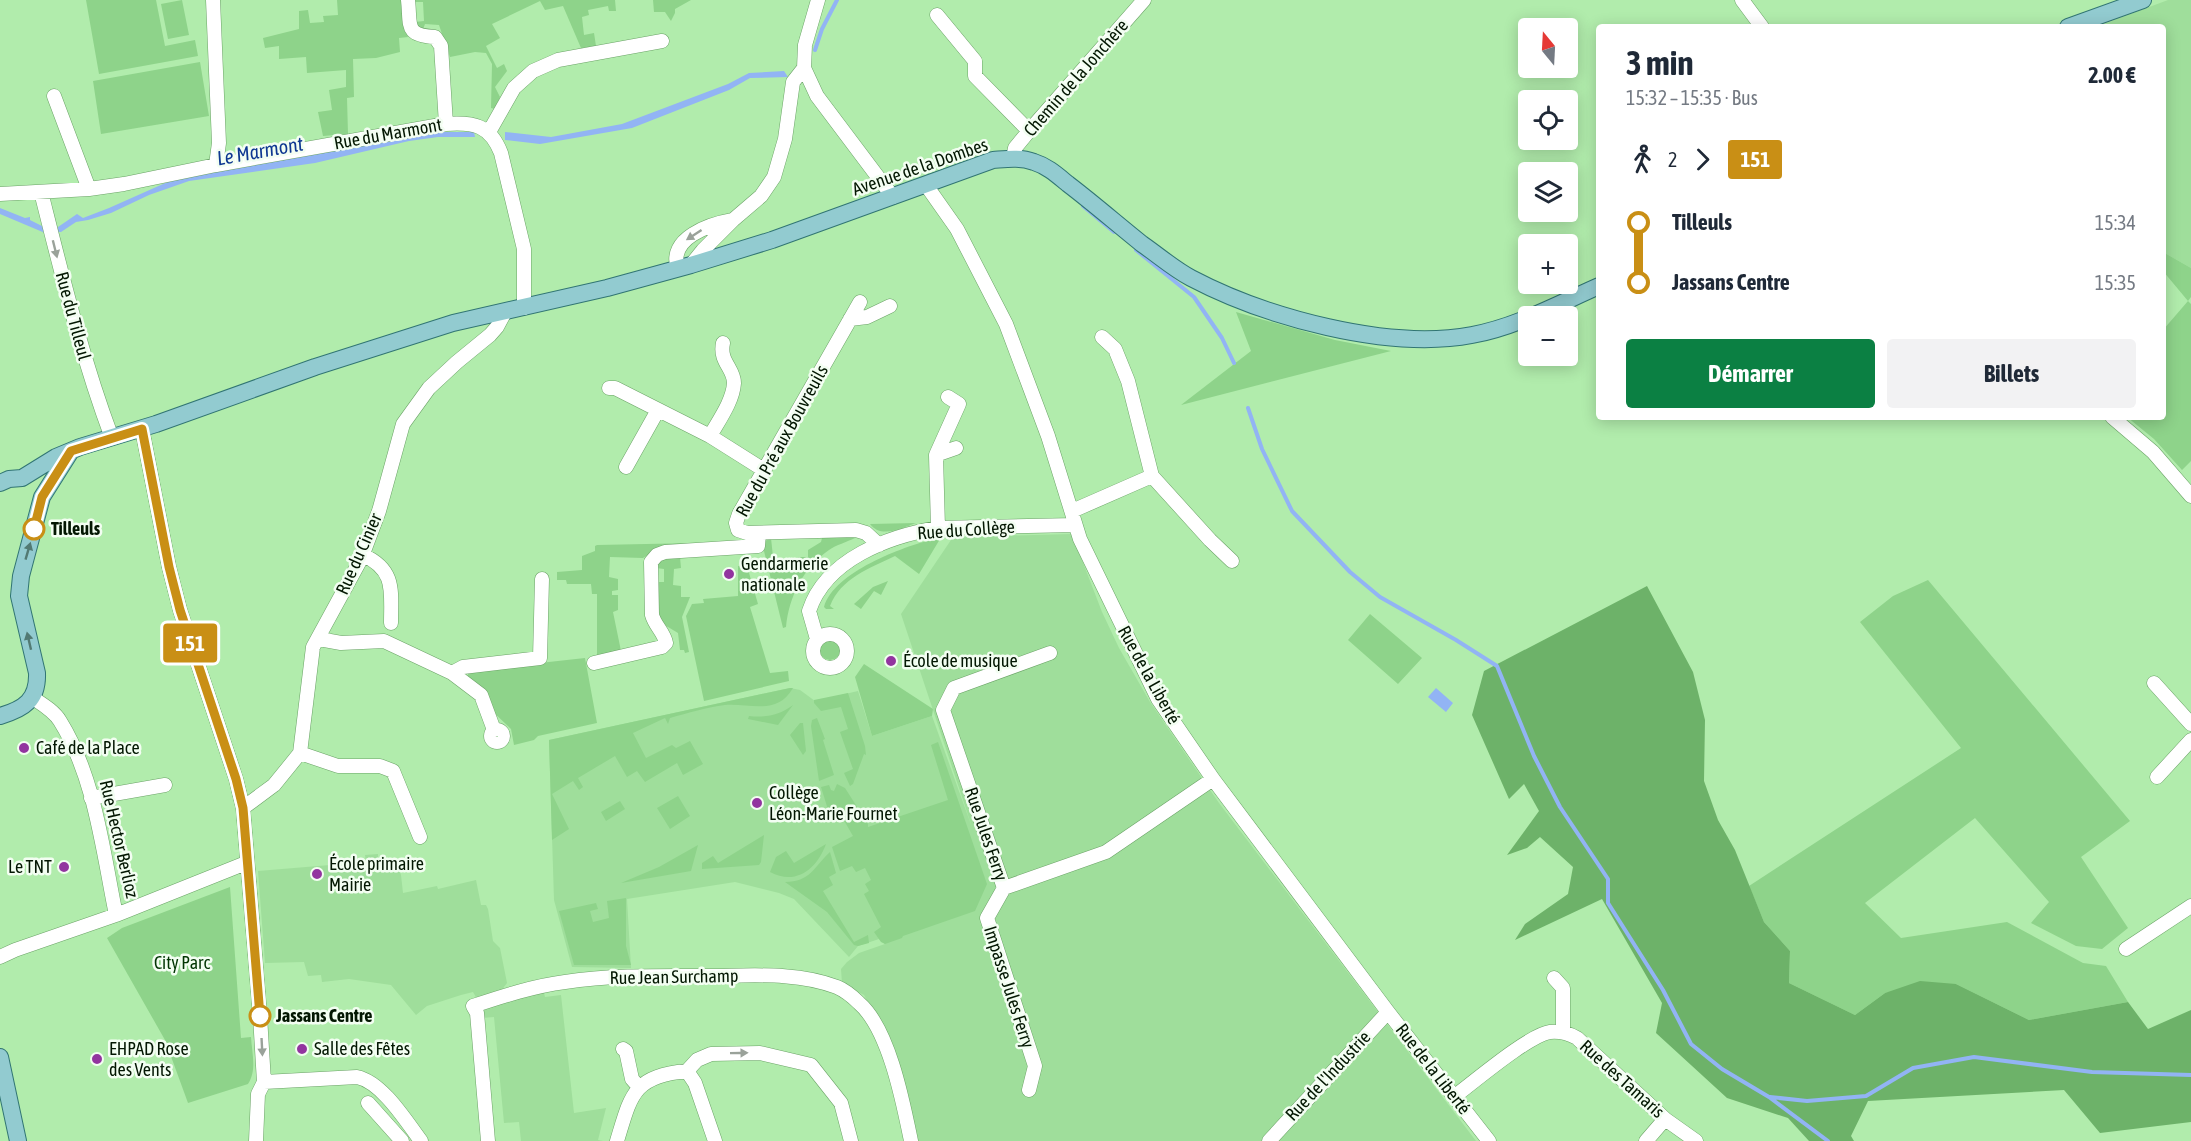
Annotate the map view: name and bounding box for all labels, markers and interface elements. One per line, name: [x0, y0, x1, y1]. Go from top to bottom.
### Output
street label: Chemin de la Jonchère: [1019, 15, 1132, 140]
north arrow: [1518, 18, 1578, 78]
map controls: [1518, 18, 1578, 366]
text: 3 min: [1626, 44, 1693, 82]
text: 2.00 €: [2088, 62, 2136, 88]
text: 15:32 – 15:35 · Bus: [1626, 86, 1758, 109]
button: locate: [1518, 90, 1578, 150]
street label: Rue du Marmont: [332, 114, 443, 153]
water label: Le Marmont: [215, 132, 305, 169]
street label: Avenue de la Dombes: [849, 134, 990, 200]
icon: walk: [1626, 143, 1659, 176]
icon: forward: [1686, 143, 1719, 176]
text: 151: [1740, 147, 1770, 171]
text: 2: [1668, 148, 1677, 171]
button: layers: [1518, 162, 1578, 222]
text: Tilleuls: [1672, 209, 1732, 235]
text: 15:34: [2095, 211, 2136, 234]
one-way arrow: [686, 229, 702, 240]
button: +: [1518, 234, 1578, 294]
one-way arrow: [51, 240, 60, 258]
street label: Rue du Tilleul: [52, 269, 95, 363]
text: Jassans Centre: [1672, 269, 1790, 295]
text: 15:35: [2095, 271, 2136, 294]
button: −: [1518, 306, 1578, 366]
button: Démarrer: [1626, 339, 1875, 408]
button: Billets: [1887, 339, 2136, 408]
street label: Rue du Pré aux Bouvreuils: [731, 361, 832, 520]
street label: Rue du Cinier: [331, 509, 386, 598]
street label: Rue du Collège: [917, 516, 1015, 543]
marker: Tilleuls: [23, 518, 45, 540]
place label: Tilleuls: [51, 518, 101, 539]
one-way arrow: [24, 541, 33, 559]
place label: Gendarmerie nationale: [741, 553, 828, 595]
marker: Gendarmerie nationale: [722, 567, 736, 581]
street label: Rue de la Liberté: [1114, 622, 1185, 728]
line badge: 151: [156, 624, 225, 662]
text: 151: [175, 631, 205, 655]
one-way arrow: [24, 632, 34, 650]
place label: École de musique: [903, 650, 1018, 671]
marker: École de musique: [884, 654, 898, 668]
place label: Café de la Place: [36, 737, 140, 758]
marker: Café de la Place: [17, 741, 31, 755]
street label: Rue Hector Berlioz: [96, 778, 143, 900]
place label: Collège Léon-Marie Fournet: [769, 782, 898, 824]
street label: Rue Jules Ferry: [961, 784, 1012, 883]
marker: Collège Léon-Marie Fournet: [750, 796, 764, 810]
place label: École primaire Mairie: [329, 853, 424, 895]
place label: Le TNT: [8, 856, 52, 877]
marker: Le TNT: [57, 860, 71, 874]
marker: École primaire Mairie: [310, 867, 324, 881]
street label: Impasse Jules Ferry: [980, 923, 1039, 1050]
park label: City Parc: [154, 952, 210, 973]
street label: Rue Jean Surchamp: [609, 965, 738, 988]
marker: Jassans Centre: [249, 1005, 271, 1027]
place label: Jassans Centre: [275, 1005, 372, 1026]
street label: Rue de la Liberté: [1391, 1019, 1475, 1118]
street label: Rue de l'Industrie: [1281, 1026, 1375, 1125]
street label: Rue des Tamaris: [1576, 1035, 1669, 1122]
one-way arrow: [257, 1037, 267, 1056]
place label: EHPAD Rose des Vents: [109, 1038, 189, 1080]
place label: Salle des Fêtes: [314, 1038, 410, 1059]
marker: Salle des Fêtes: [295, 1042, 309, 1056]
one-way arrow: [730, 1048, 749, 1058]
marker: EHPAD Rose des Vents: [90, 1052, 104, 1066]

